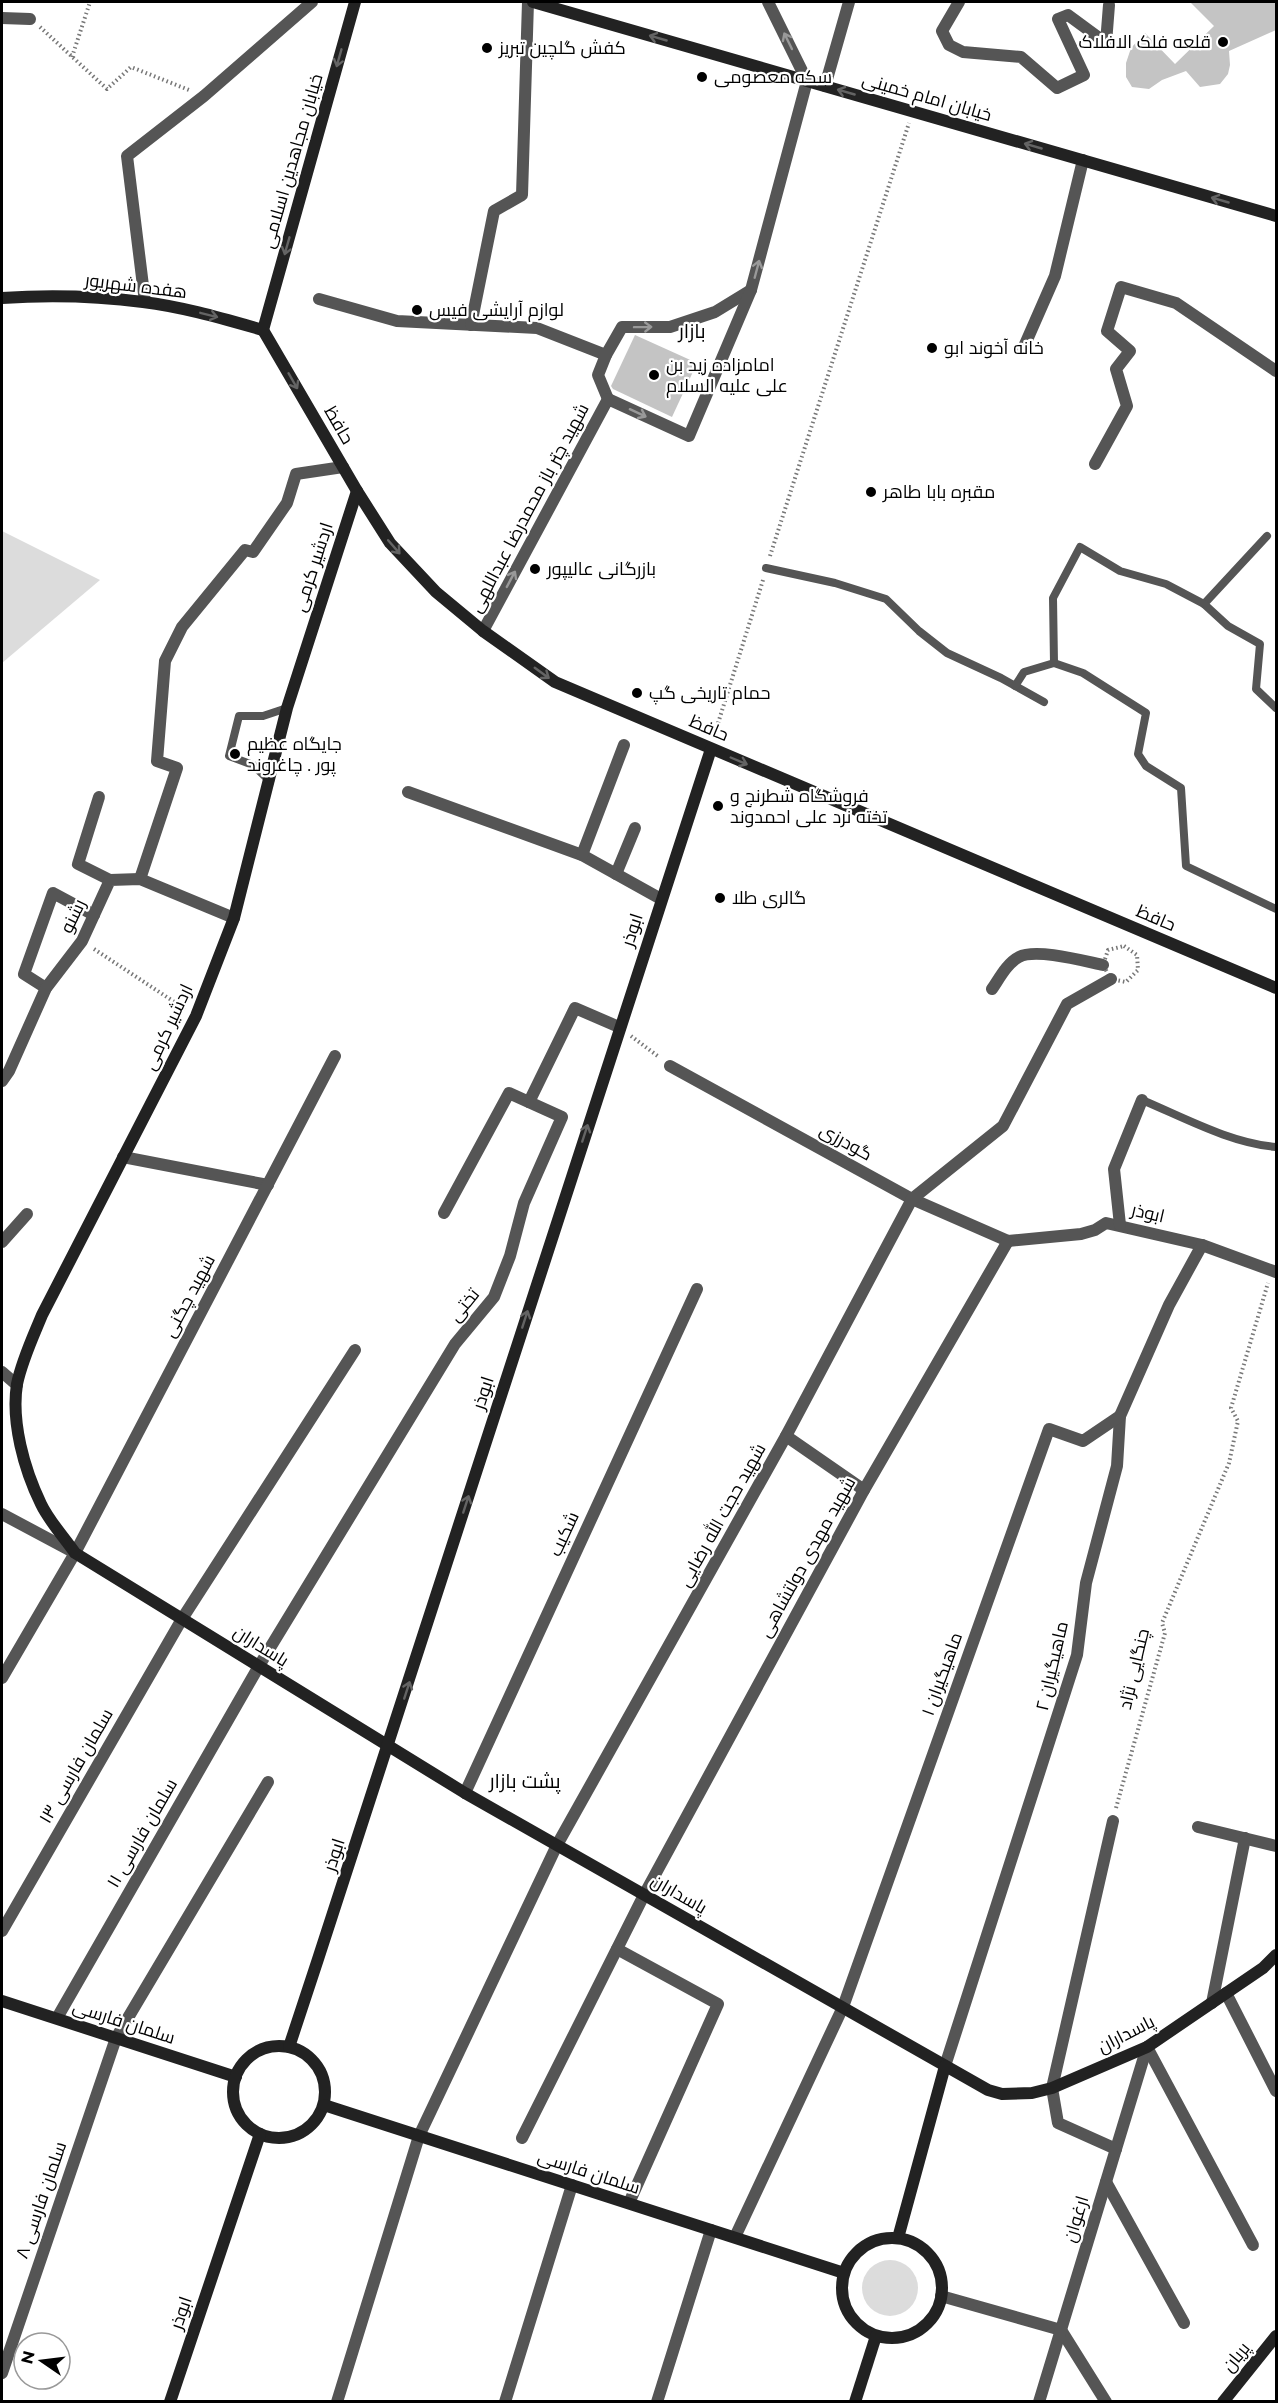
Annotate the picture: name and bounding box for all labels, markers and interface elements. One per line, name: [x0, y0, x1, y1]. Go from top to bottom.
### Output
place label: قلعه فلک الافلاک: [1079, 31, 1211, 53]
one-way arrow: [649, 32, 668, 43]
one-way arrow: [781, 33, 793, 51]
marker: قلعه فلک الافلاک: [1216, 35, 1230, 49]
place label: کفش گلچین تبریز: [498, 37, 626, 60]
marker: کفش گلچین تبریز: [480, 41, 494, 55]
one-way arrow: [333, 48, 344, 67]
place label: سکه معصومی: [714, 66, 832, 88]
street label: خیابان امام خمینی: [859, 68, 994, 127]
marker: سکه معصومی: [695, 70, 709, 84]
street label: خیابان مجاهدین اسلامی: [257, 71, 327, 251]
one-way arrow: [837, 86, 856, 97]
one-way arrow: [1024, 140, 1043, 151]
one-way arrow: [1211, 194, 1230, 205]
one-way arrow: [281, 236, 292, 255]
one-way arrow: [752, 260, 763, 279]
street label: هفده شهریور: [83, 269, 188, 303]
place label: لوازم آرایشی فیس: [429, 299, 564, 322]
marker: لوازم آرایشی فیس: [410, 303, 424, 317]
one-way arrow: [199, 310, 218, 322]
district label: بازار: [677, 319, 706, 343]
one-way arrow: [633, 321, 653, 333]
place label: خانه آخوند ابو: [944, 337, 1044, 359]
marker: خانه آخوند ابو: [925, 341, 939, 355]
place label: امامزاده زید بن علی علیه السلام: [666, 354, 788, 398]
marker: امامزاده زید بن علی علیه السلام: [647, 368, 661, 382]
one-way arrow: [287, 372, 299, 389]
street label: شهید چتر باز محمدرضا عبداللهی: [464, 400, 594, 617]
street label: حافظ: [319, 402, 359, 448]
one-way arrow: [628, 407, 646, 419]
place label: مقبره بابا طاهر: [882, 481, 995, 503]
marker: مقبره بابا طاهر: [864, 485, 878, 499]
street label: اردشیر کرمی: [288, 520, 338, 614]
one-way arrow: [387, 539, 401, 554]
place label: بازرگانی عالیپور: [546, 558, 656, 580]
marker: بازرگانی عالیپور: [528, 562, 542, 576]
one-way arrow: [505, 571, 517, 588]
one-way arrow: [534, 667, 550, 679]
place label: حمام تاریخی گپ: [649, 682, 770, 705]
marker: حمام تاریخی گپ: [630, 686, 644, 700]
street label: حافظ: [686, 710, 732, 746]
place label: جایگاه عظیم پور . چاغروند: [247, 733, 342, 777]
marker: جایگاه عظیم پور . چاغروند: [228, 747, 242, 761]
one-way arrow: [729, 756, 748, 767]
place label: فروشگاه شطرنج و تخته نرد علی احمدوند: [730, 785, 888, 828]
marker: فروشگاه شطرنج و تخته نرد علی احمدوند: [711, 799, 725, 813]
place label: گالری طلا: [732, 887, 806, 909]
marker: گالری طلا: [713, 891, 727, 905]
street label: رشنو: [55, 895, 91, 937]
street label: حافظ: [1133, 900, 1179, 936]
street label: ابوذر: [616, 911, 648, 950]
street label: اردشیر کرمی: [138, 980, 198, 1074]
street label: گودرزی: [816, 1119, 876, 1165]
one-way arrow: [580, 1124, 591, 1143]
street label: ابوذر: [1128, 1198, 1167, 1227]
street label: شهید چگنی: [158, 1251, 221, 1342]
street label: تختی: [444, 1284, 484, 1326]
one-way arrow: [521, 1310, 532, 1329]
street label: ابوذر: [467, 1374, 499, 1413]
street label: شهید حجت الله رضایی: [673, 1439, 771, 1591]
street label: شهید مهدی دولتشاهی: [754, 1473, 860, 1641]
one-way arrow: [461, 1495, 472, 1514]
street label: شکیب: [544, 1508, 584, 1560]
street label: ماهیگیران ۲: [1031, 1619, 1073, 1713]
street label: پاسداران: [229, 1620, 293, 1672]
street label: چنگایی نژاد: [1114, 1626, 1155, 1712]
street label: ماهیگیران ۱: [917, 1629, 967, 1719]
one-way arrow: [402, 1681, 413, 1700]
street label: سلمان فارسی ۱۳: [34, 1705, 118, 1827]
district label: پشت بازار: [488, 1769, 561, 1794]
street label: سلمان فارسی ۱۱: [102, 1775, 182, 1891]
street label: ابوذر: [318, 1836, 350, 1875]
street label: پاسداران: [647, 1869, 711, 1920]
street label: سلمان فارسی: [70, 1995, 178, 2049]
street label: پاسداران: [1094, 2010, 1159, 2059]
street label: سلمان فارسی ۸: [11, 2139, 71, 2261]
street label: سلمان فارسی: [535, 2145, 643, 2199]
street label: ارغوان: [1059, 2193, 1093, 2245]
street label: ابوذر: [165, 2294, 197, 2333]
north arrow: [12, 2331, 72, 2391]
street label: پریان: [1217, 2337, 1256, 2377]
text: N: [17, 2349, 39, 2366]

